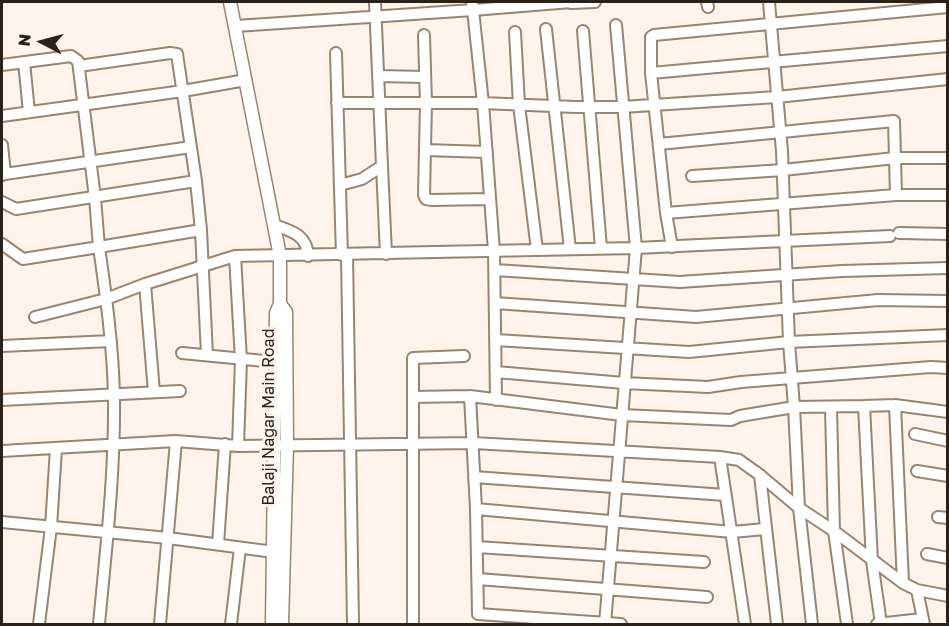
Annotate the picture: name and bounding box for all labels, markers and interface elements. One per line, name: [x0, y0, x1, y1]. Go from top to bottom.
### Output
north arrow: [12, 12, 72, 72]
text: N: [14, 33, 35, 47]
street label: Balaji Nagar Main Road: [259, 329, 279, 505]

